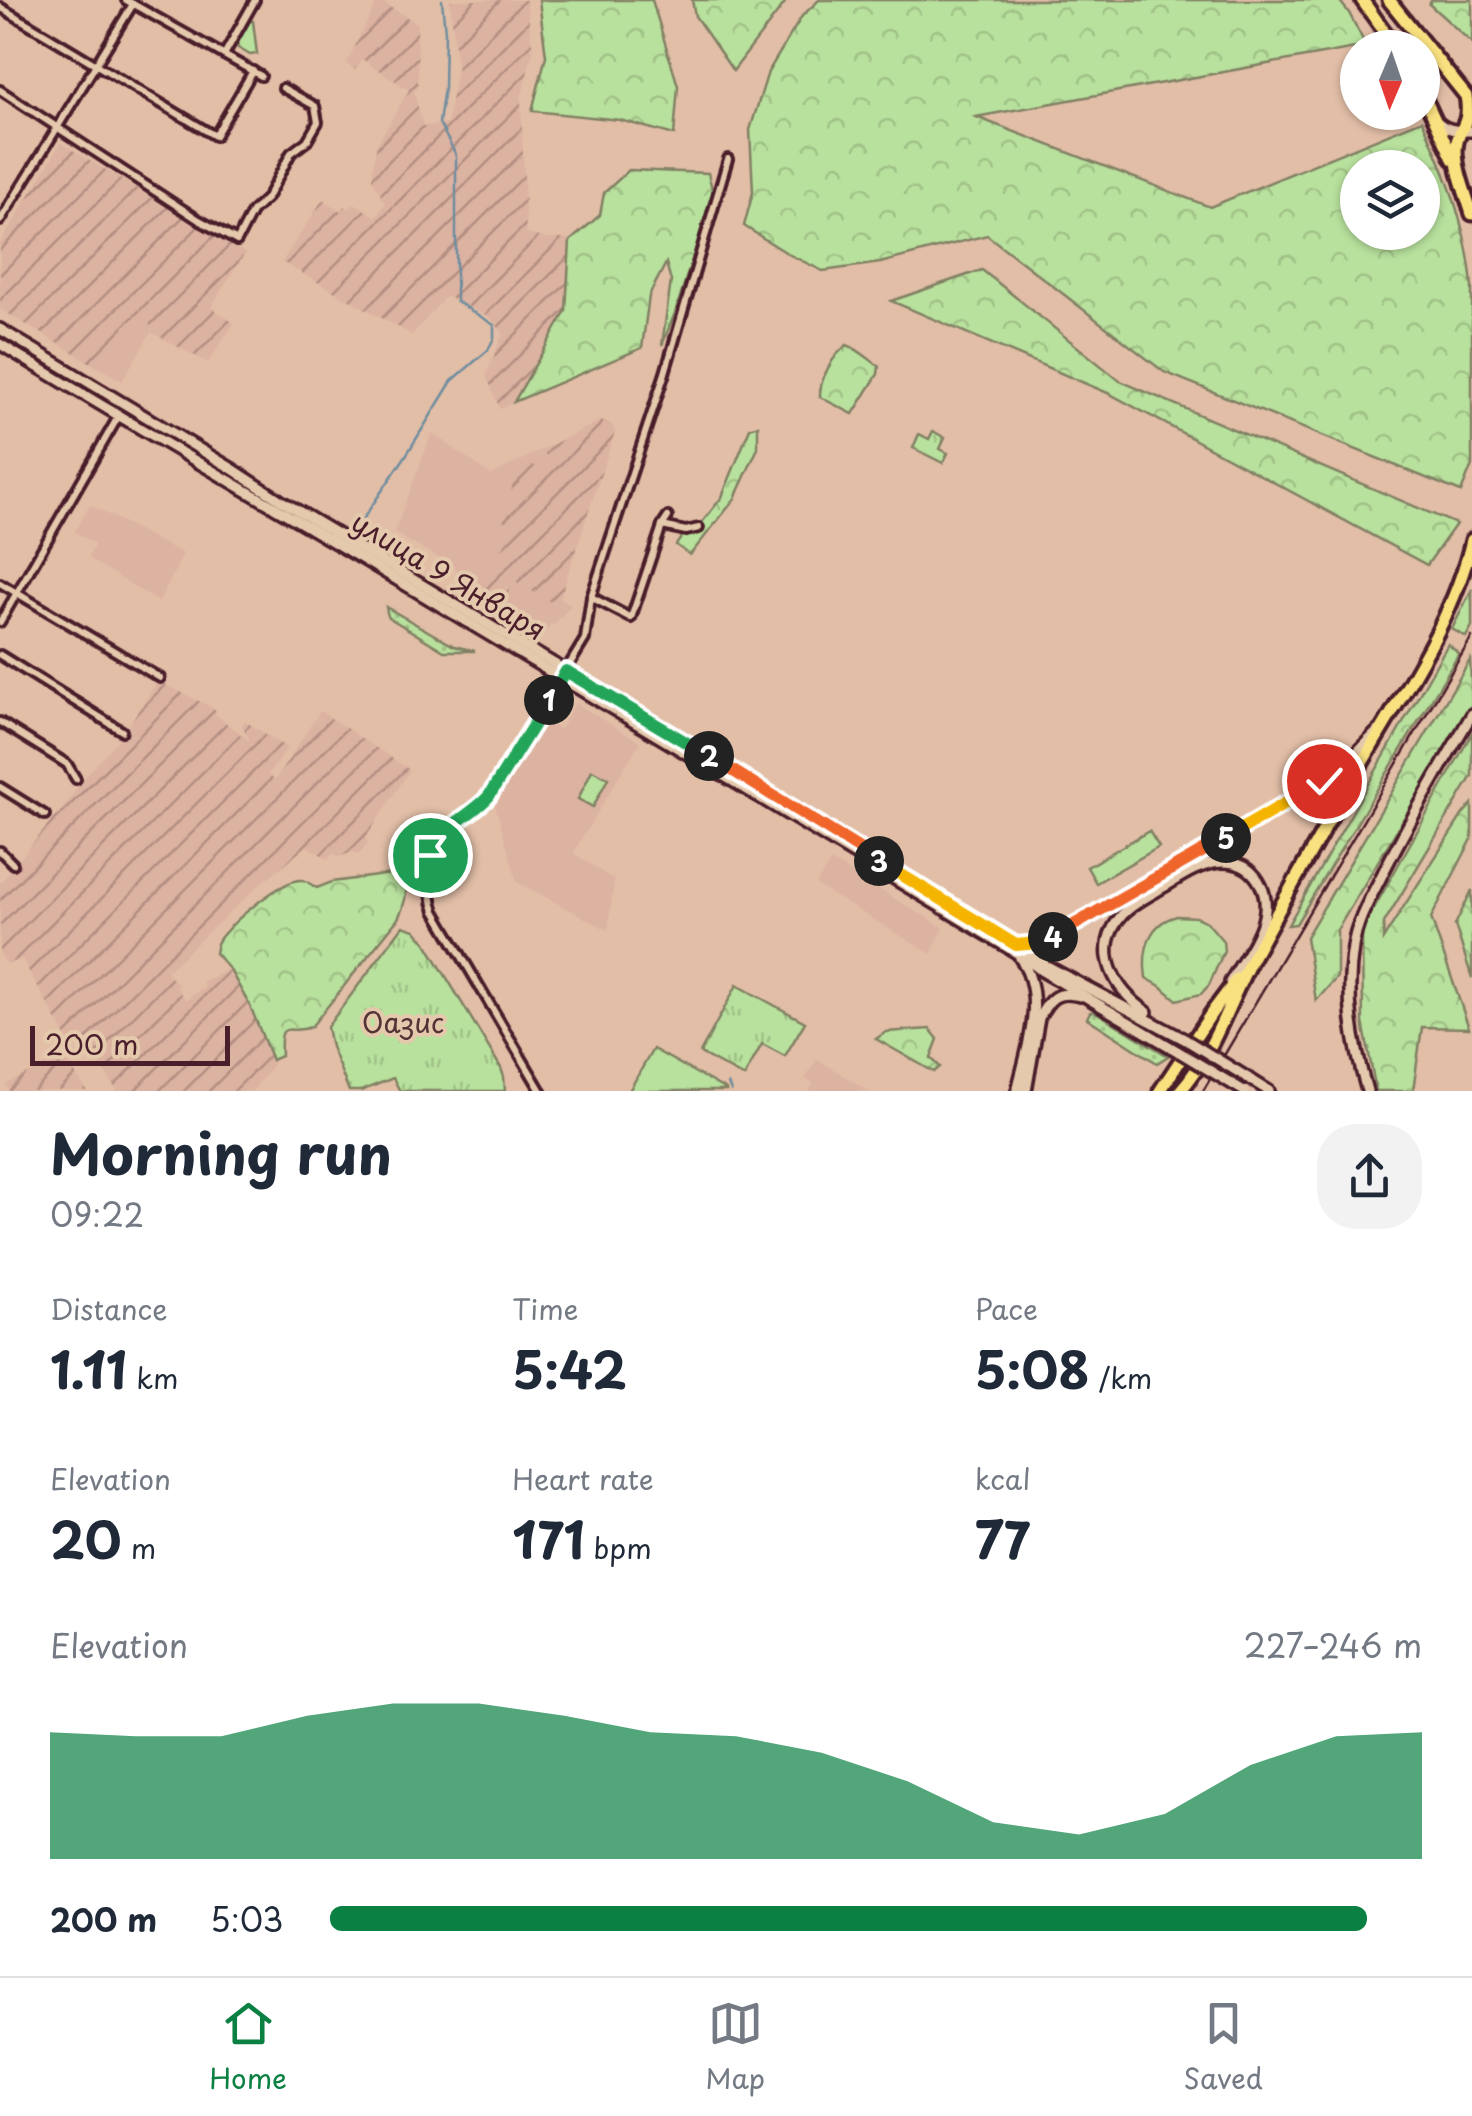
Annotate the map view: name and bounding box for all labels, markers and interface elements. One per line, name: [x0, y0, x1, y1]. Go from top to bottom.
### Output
north arrow: [1340, 30, 1440, 130]
map controls: [1340, 30, 1440, 250]
button: layers: [1340, 150, 1440, 250]
street label: улица 9 Января: [344, 500, 554, 650]
pin: 1: [524, 675, 574, 725]
text: 1: [542, 678, 556, 721]
pin: 2: [684, 731, 734, 781]
text: 2: [699, 734, 719, 777]
pin: [1282, 739, 1367, 824]
icon: check: [1297, 754, 1352, 809]
pin: [388, 813, 473, 898]
pin: 5: [1201, 813, 1251, 863]
text: 5: [1217, 816, 1235, 859]
icon: arrive: [403, 828, 458, 883]
pin: 3: [854, 836, 904, 886]
text: 3: [870, 839, 888, 882]
pin: 4: [1028, 912, 1078, 962]
text: 4: [1043, 915, 1063, 958]
park label: Оазис: [362, 1000, 444, 1043]
scale bar: [30, 1021, 230, 1066]
text: 200 m: [45, 1022, 138, 1065]
text: Morning run: [50, 1111, 392, 1194]
button: share: [1317, 1124, 1422, 1229]
text: 09:22: [50, 1190, 144, 1238]
text: Distance: [50, 1287, 168, 1330]
text: Time: [512, 1287, 579, 1330]
text: Pace: [975, 1287, 1038, 1330]
text: 1.11: [50, 1330, 127, 1406]
text: 5:42: [512, 1330, 627, 1406]
text: 5:08: [975, 1330, 1090, 1406]
text: km: [127, 1356, 178, 1399]
text: /km: [1090, 1356, 1152, 1399]
text: Elevation: [50, 1457, 171, 1500]
text: Heart rate: [512, 1457, 654, 1500]
text: kcal: [975, 1457, 1031, 1500]
text: 20: [50, 1500, 122, 1576]
text: 171: [512, 1500, 585, 1576]
text: 77: [975, 1500, 1030, 1576]
text: m: [122, 1526, 156, 1569]
text: bpm: [585, 1526, 652, 1569]
text: Elevation: [50, 1621, 188, 1669]
text: 227–246 m: [1243, 1621, 1422, 1669]
text: 200 m: [50, 1895, 157, 1943]
text: 5:03: [210, 1895, 283, 1943]
tab: Home: [209, 1996, 287, 2099]
tab: Map: [705, 1996, 765, 2099]
tab: Saved: [1183, 1996, 1263, 2099]

